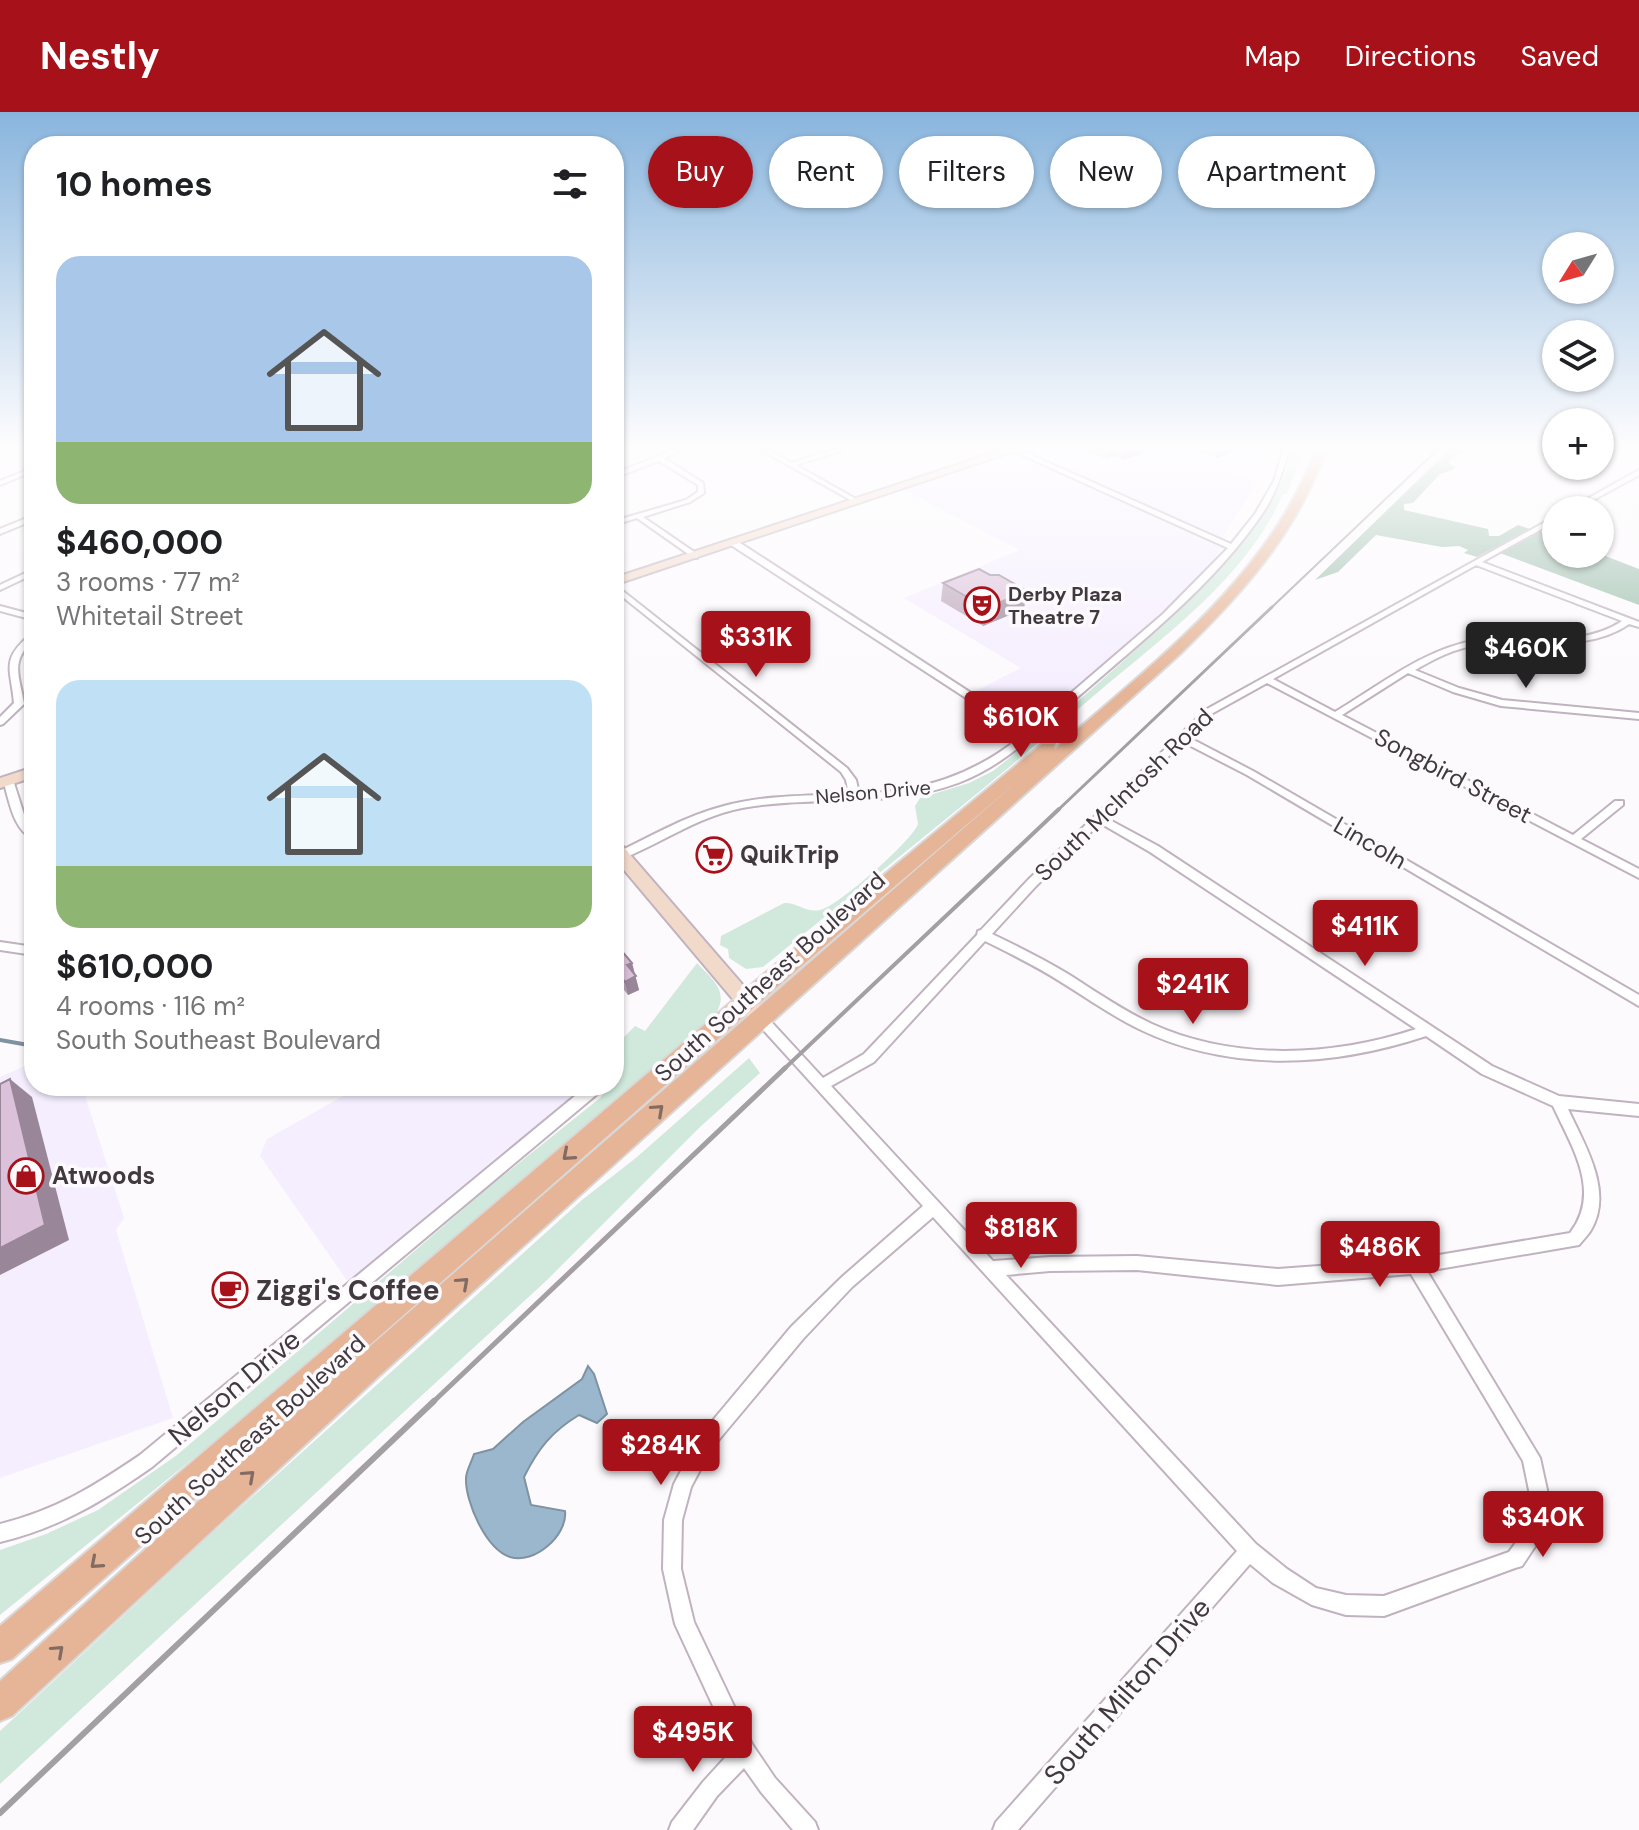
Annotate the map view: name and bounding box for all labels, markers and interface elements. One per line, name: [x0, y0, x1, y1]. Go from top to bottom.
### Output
text: Nestly: [40, 31, 160, 81]
text: Map: [1244, 38, 1301, 75]
text: Directions: [1345, 38, 1477, 75]
text: Saved: [1521, 38, 1599, 75]
chip: Buy: [648, 136, 753, 208]
chip: Rent: [769, 136, 883, 208]
chip: Filters: [899, 136, 1034, 208]
chip: New: [1050, 136, 1162, 208]
chip: Apartment: [1178, 136, 1375, 208]
text: 10 homes: [56, 162, 213, 207]
icon: filters: [548, 162, 592, 206]
north arrow: [1542, 232, 1614, 304]
map controls: [1542, 232, 1614, 568]
icon: home: [252, 308, 396, 452]
button: layers: [1542, 320, 1614, 392]
button: +: [1542, 408, 1614, 480]
button: −: [1542, 496, 1614, 568]
text: $460,000: [56, 520, 223, 565]
text: 3 rooms · 77 m²: [56, 565, 240, 599]
place label: Derby Plaza Theatre 7: [1008, 581, 1122, 630]
theatre icon: Derby Plaza Theatre 7: [963, 586, 1001, 624]
text: Whitetail Street: [56, 599, 244, 633]
pin: $331K: [700, 611, 812, 679]
text: $331K: [719, 620, 793, 654]
pin: $460K: [1470, 622, 1582, 690]
text: $460K: [1484, 631, 1568, 665]
pin: $610K: [965, 691, 1077, 759]
text: $610K: [983, 700, 1059, 734]
street label: South McIntosh Road: [1028, 701, 1219, 888]
street label: Songbird Street: [1369, 721, 1537, 830]
icon: home: [252, 732, 396, 876]
street label: Nelson Drive: [814, 774, 932, 810]
street label: Lincoln: [1328, 809, 1412, 876]
supermarket icon: QuikTrip: [695, 836, 733, 874]
place label: QuikTrip: [740, 839, 839, 870]
street label: South Southeast Boulevard: [648, 865, 892, 1089]
pin: $411K: [1309, 900, 1421, 968]
text: $411K: [1331, 909, 1399, 943]
text: $610,000: [56, 944, 214, 989]
pin: $241K: [1137, 958, 1249, 1026]
text: $241K: [1156, 967, 1230, 1001]
text: 4 rooms · 116 m²: [56, 989, 245, 1023]
text: South Southeast Boulevard: [56, 1023, 381, 1057]
one-way arrow: [648, 1106, 663, 1120]
one-way arrow: [562, 1145, 577, 1160]
shop icon: Atwoods: [7, 1157, 45, 1195]
place label: Atwoods: [52, 1160, 155, 1191]
pin: $818K: [965, 1202, 1077, 1270]
text: $818K: [984, 1211, 1058, 1245]
pin: $486K: [1324, 1221, 1436, 1289]
text: $486K: [1339, 1230, 1421, 1264]
cafe icon: Ziggi's Coffee: [211, 1271, 249, 1309]
place label: Ziggi's Coffee: [256, 1272, 440, 1309]
one-way arrow: [454, 1278, 469, 1292]
street label: Nelson Drive: [160, 1321, 308, 1454]
street label: South Southeast Boulevard: [128, 1328, 372, 1552]
pin: $284K: [605, 1419, 717, 1487]
text: $284K: [621, 1428, 701, 1462]
one-way arrow: [240, 1471, 255, 1485]
pin: $340K: [1487, 1491, 1599, 1559]
text: $340K: [1501, 1500, 1585, 1534]
one-way arrow: [91, 1554, 105, 1568]
street label: South Milton Drive: [1036, 1590, 1219, 1793]
one-way arrow: [48, 1647, 63, 1661]
pin: $495K: [637, 1706, 749, 1774]
text: $495K: [652, 1715, 734, 1749]

